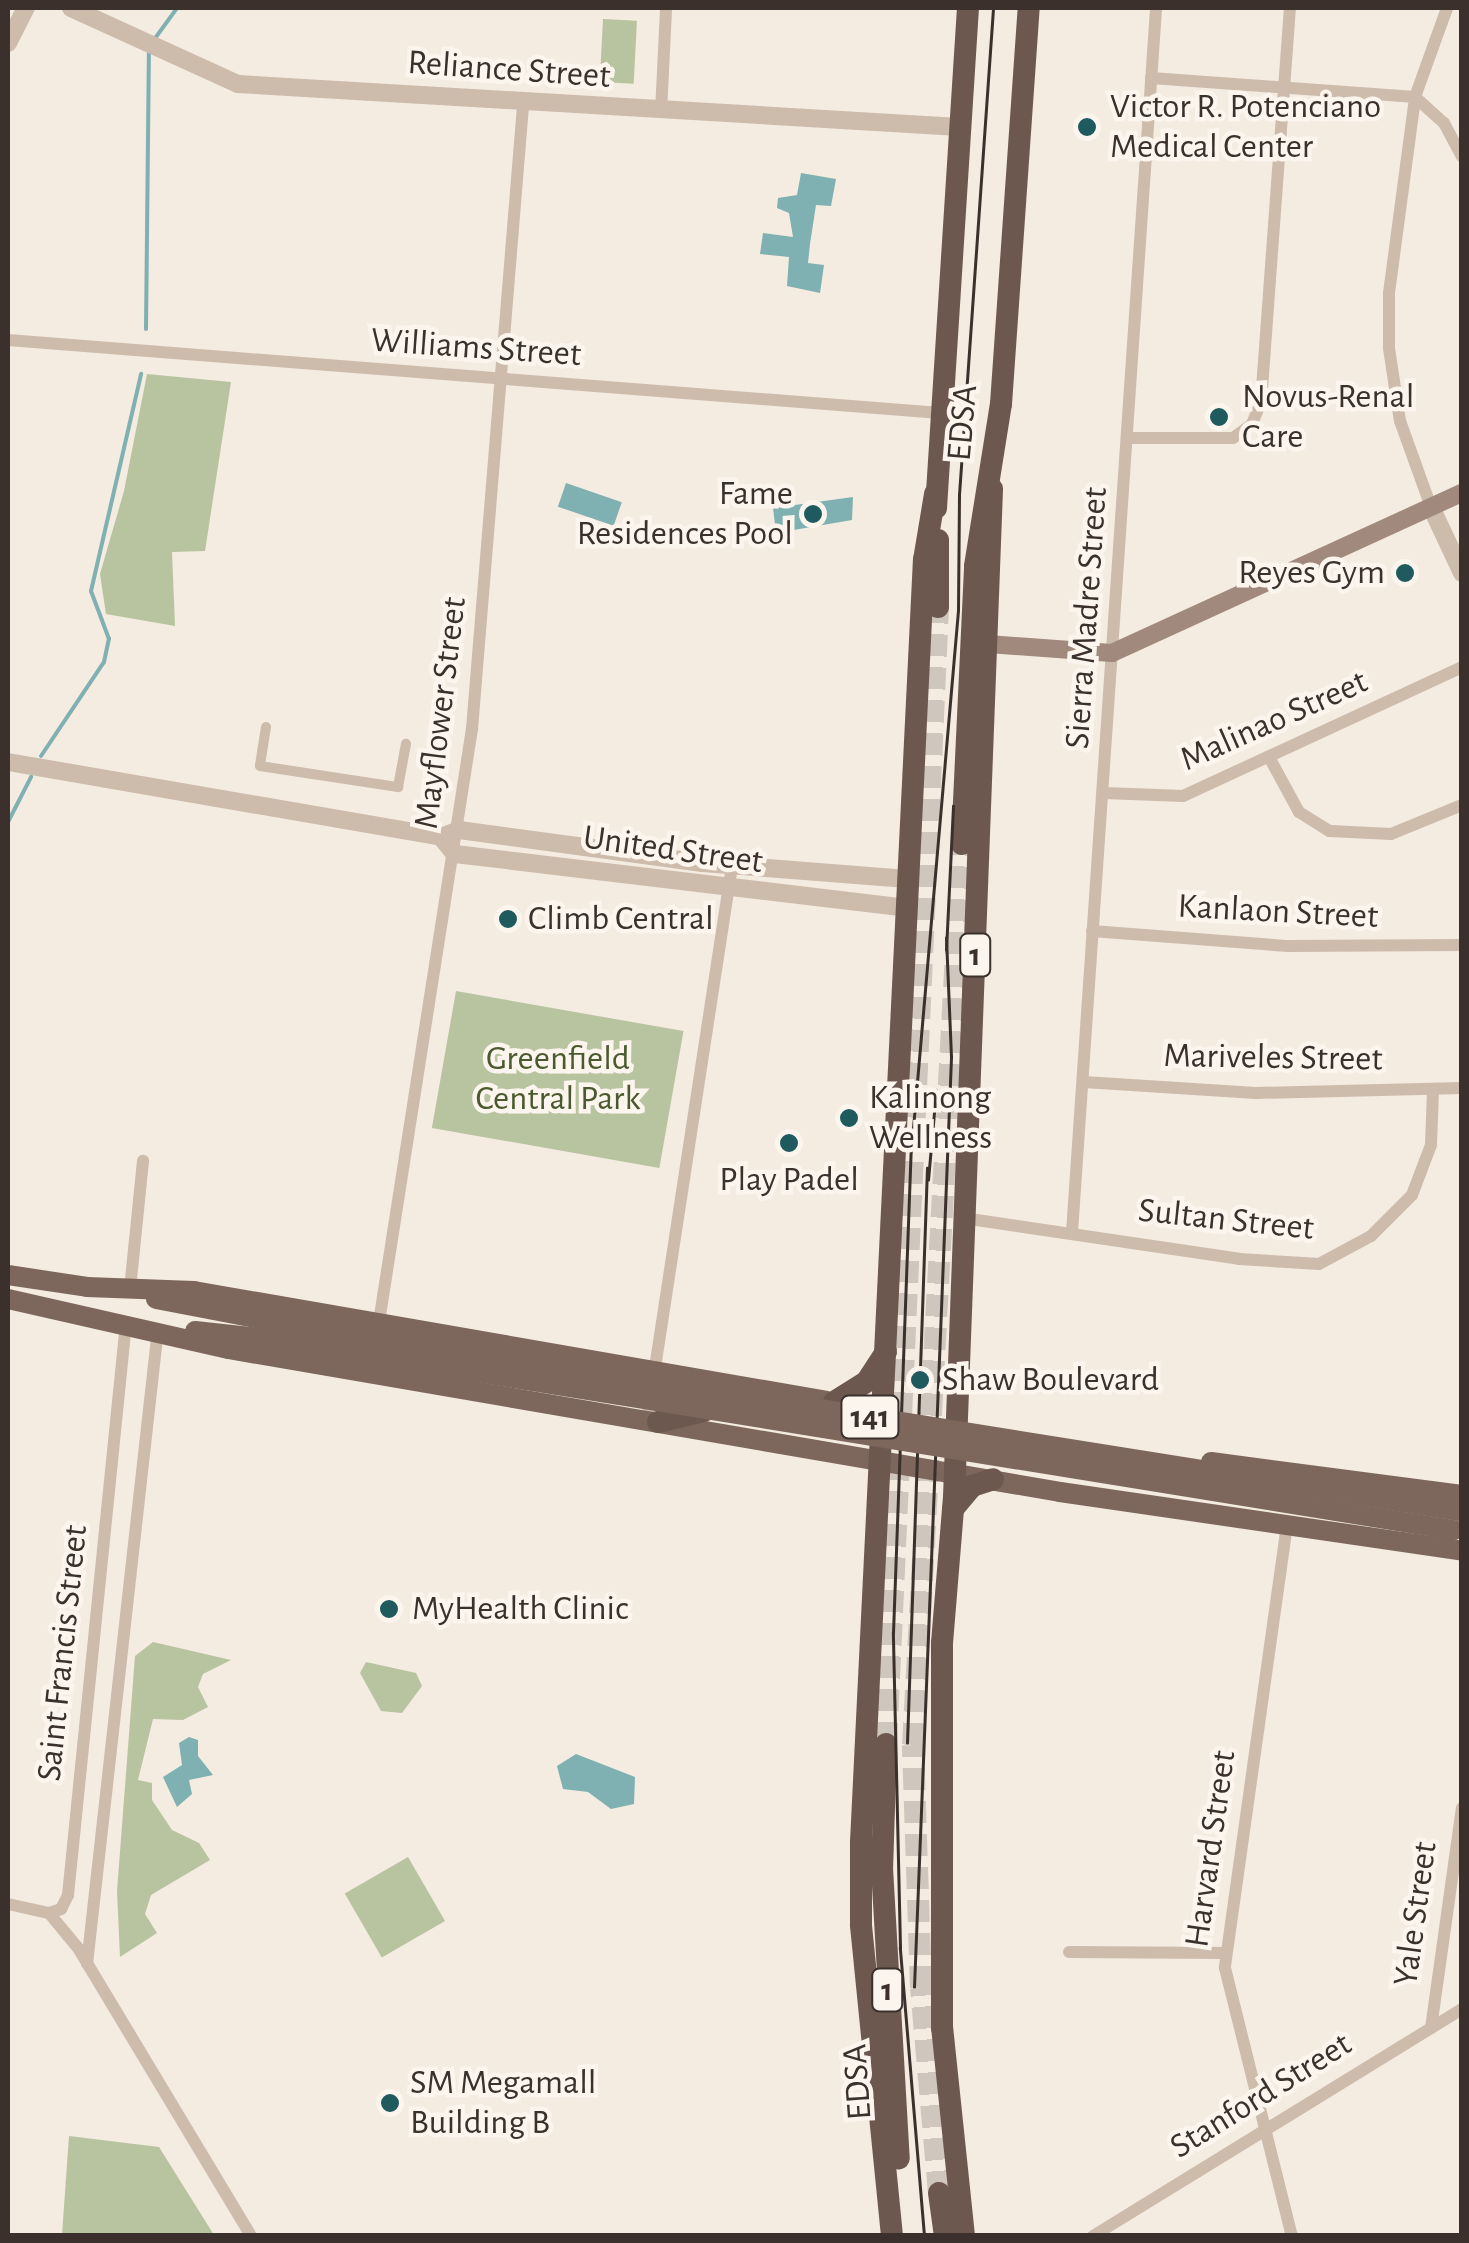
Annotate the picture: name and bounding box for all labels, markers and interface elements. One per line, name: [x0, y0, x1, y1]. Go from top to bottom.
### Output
street label: Reliance Street: [406, 42, 612, 98]
place label: Victor R. Potenciano Medical Center: [1110, 86, 1381, 168]
marker: Victor R. Potenciano Medical Center: [1074, 114, 1100, 140]
street label: Williams Street: [370, 320, 582, 376]
place label: Novus-Renal Care: [1242, 376, 1414, 458]
street label: EDSA: [939, 383, 987, 463]
marker: Novus-Renal Care: [1206, 404, 1232, 430]
place label: Fame Residences Pool: [577, 473, 793, 555]
street label: Sierra Madre Street: [1057, 486, 1117, 750]
marker: Fame Residences Pool: [802, 503, 824, 525]
place label: Reyes Gym: [1238, 552, 1385, 594]
marker: Reyes Gym: [1394, 562, 1416, 584]
street label: Mayflower Street: [406, 595, 476, 831]
street label: Malinao Street: [1174, 661, 1374, 781]
street label: United Street: [581, 817, 765, 883]
street label: Kanlaon Street: [1177, 886, 1379, 938]
place label: Climb Central: [528, 898, 714, 940]
marker: Climb Central: [497, 908, 519, 930]
road number: 1: [958, 928, 992, 982]
street label: Mariveles Street: [1163, 1035, 1383, 1081]
park label: Greenfield Central Park: [476, 1038, 640, 1120]
place label: Kalinong Wellness: [869, 1077, 992, 1159]
marker: Kalinong Wellness: [838, 1107, 860, 1129]
marker: Play Padel: [778, 1132, 800, 1154]
place label: Play Padel: [719, 1159, 859, 1201]
street label: Sultan Street: [1136, 1190, 1316, 1250]
place label: Shaw Boulevard: [942, 1359, 1159, 1401]
marker: Shaw Boulevard: [907, 1367, 933, 1393]
road number: 141: [840, 1390, 900, 1444]
street label: Saint Francis Street: [29, 1523, 97, 1783]
place label: MyHealth Clinic: [412, 1588, 629, 1630]
marker: MyHealth Clinic: [376, 1596, 402, 1622]
street label: Harvard Street: [1176, 1748, 1246, 1950]
street label: Yale Street: [1385, 1839, 1447, 1989]
road number: 1: [870, 1963, 904, 2017]
street label: Stanford Street: [1163, 2024, 1359, 2168]
street label: EDSA: [834, 2043, 882, 2121]
place label: SM Megamall Building B: [410, 2062, 596, 2144]
marker: SM Megamall Building B: [379, 2092, 401, 2114]

